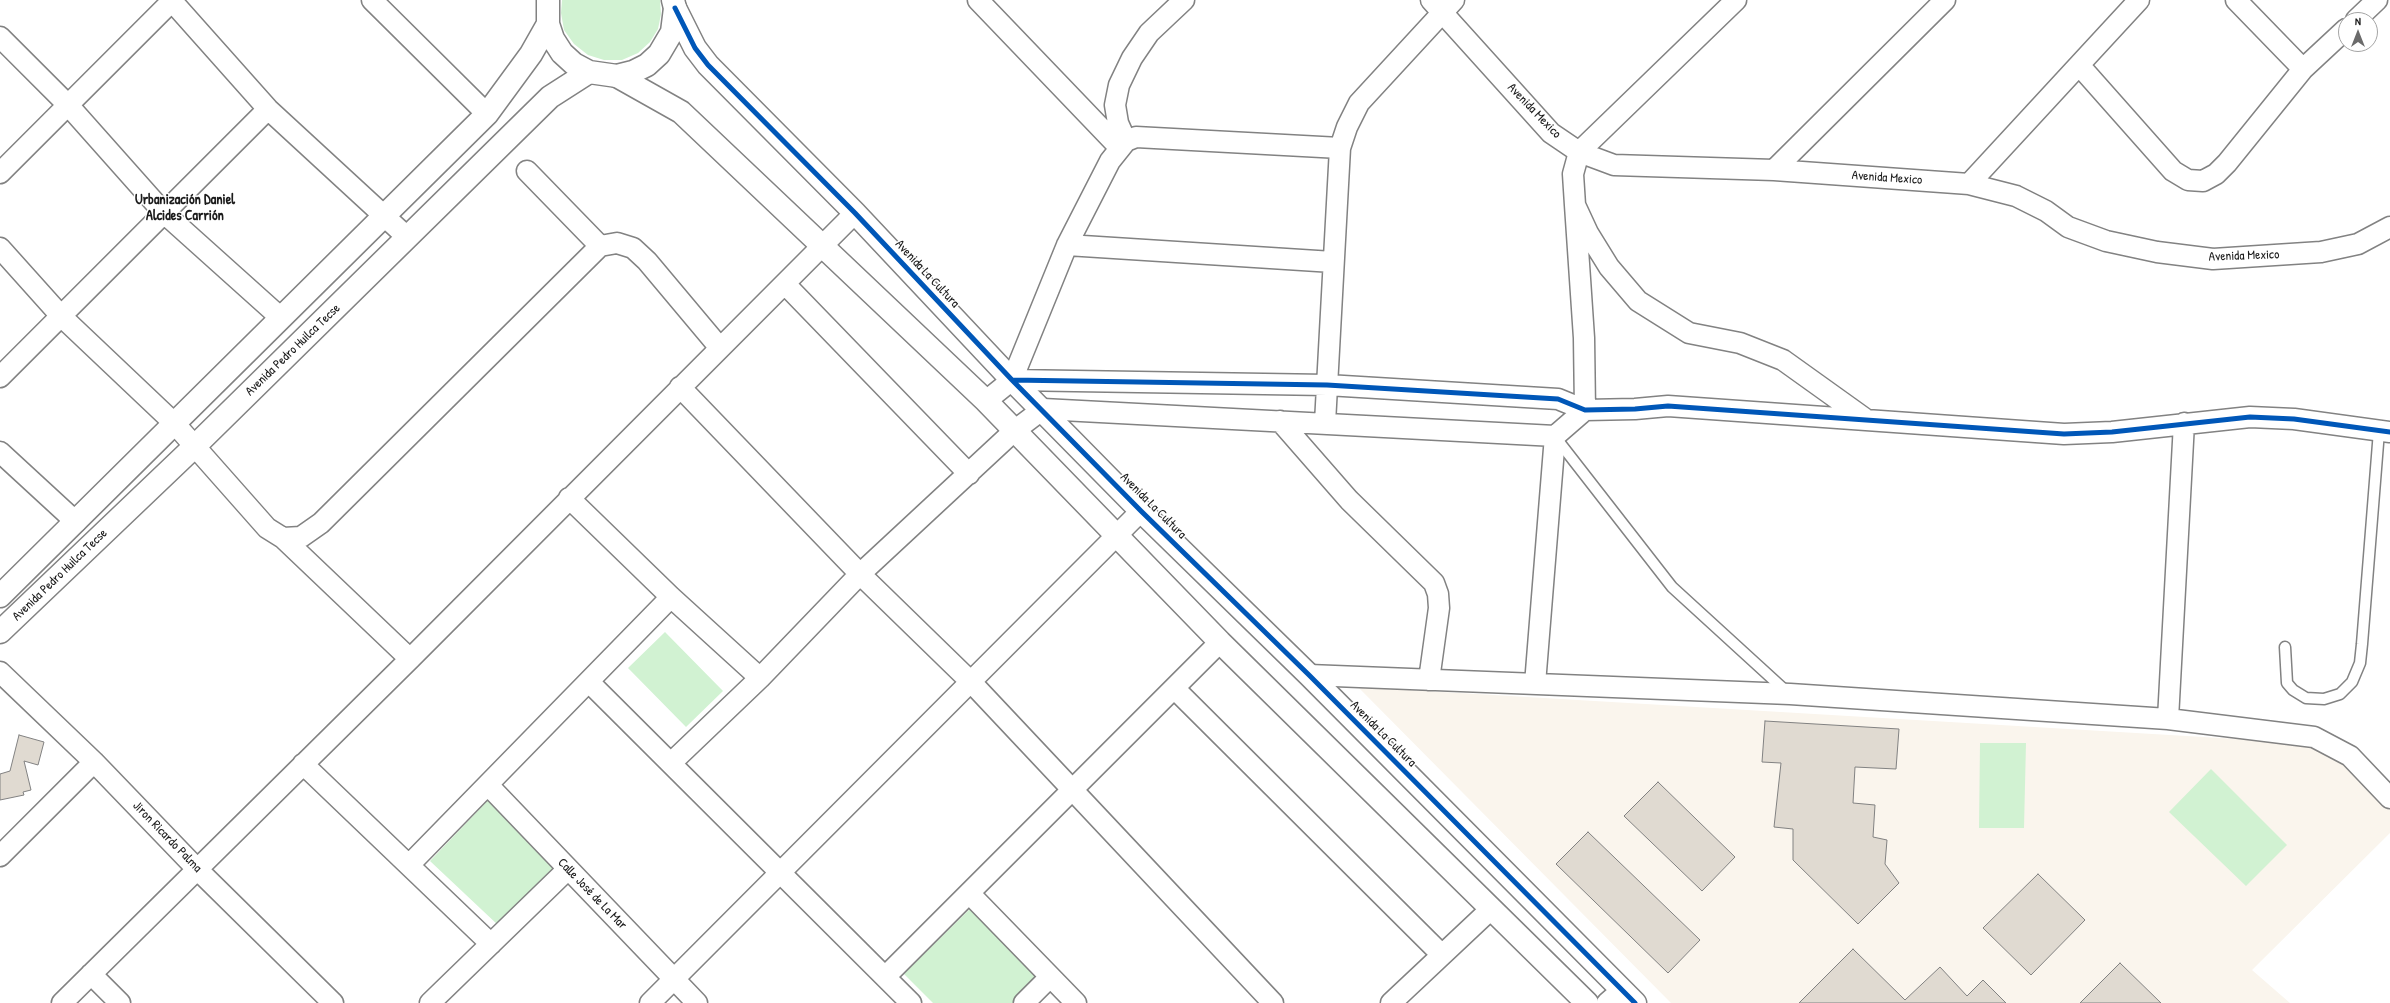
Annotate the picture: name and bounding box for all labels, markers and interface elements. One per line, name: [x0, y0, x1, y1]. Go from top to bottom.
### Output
north arrow: [2338, 12, 2378, 52]
text: N: [2355, 14, 2361, 28]
street label: Avenida Mexico: [1504, 80, 1564, 142]
street label: Avenida Mexico: [1851, 168, 1923, 188]
district label: Urbanización Daniel Alcides Carrión: [135, 192, 235, 224]
street label: Avenida La Cultura: [892, 237, 962, 311]
street label: Avenida Mexico: [2208, 247, 2280, 265]
street label: Avenida Pedro Huilca Tecse: [242, 301, 344, 399]
street label: Avenida La Cultura: [1117, 470, 1189, 542]
street label: Avenida Pedro Huilca Tecse: [9, 526, 111, 624]
street label: Avenida La Cultura: [1347, 698, 1419, 770]
street label: Jiron Ricardo Palma: [129, 798, 205, 876]
street label: Calle José de La Mar: [554, 855, 630, 933]

